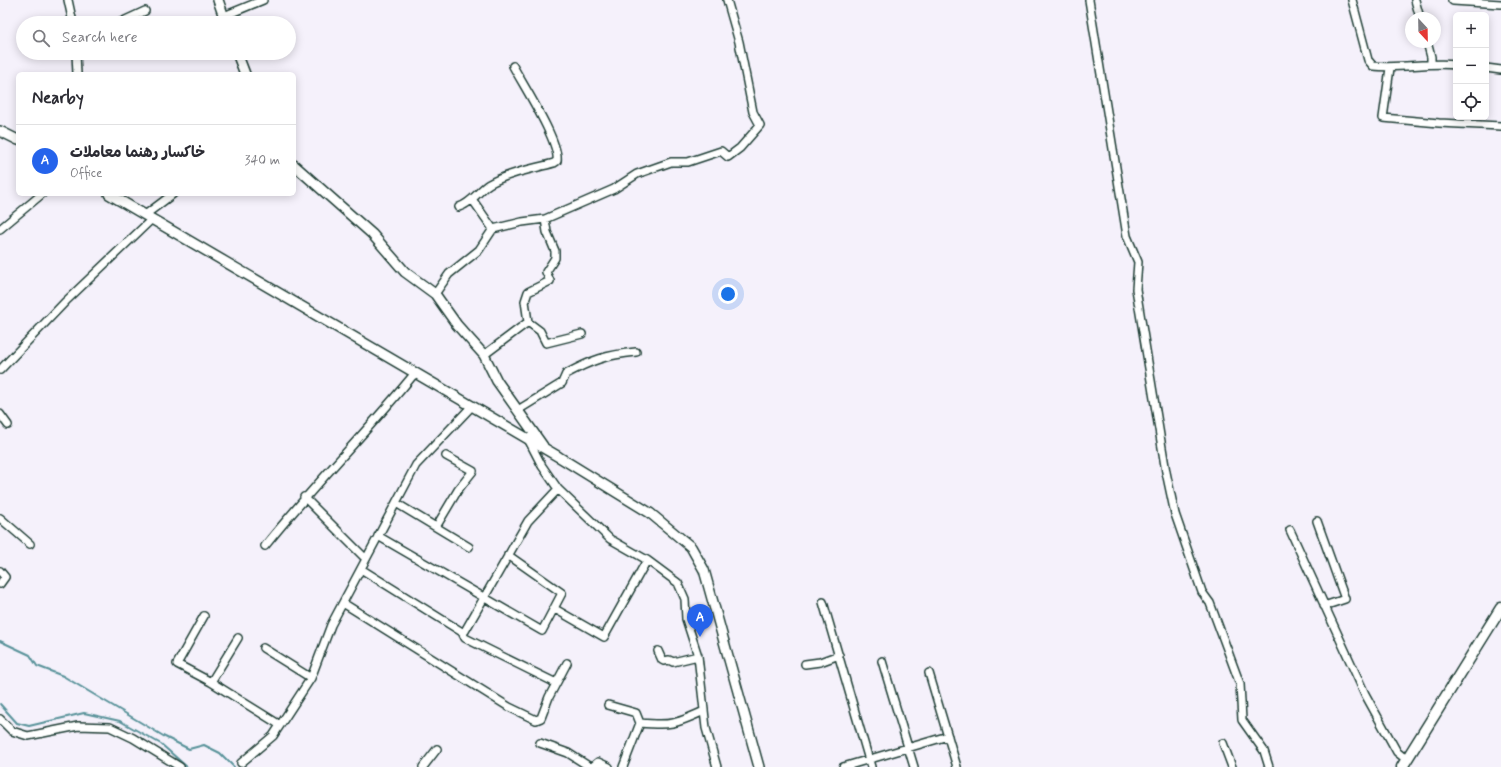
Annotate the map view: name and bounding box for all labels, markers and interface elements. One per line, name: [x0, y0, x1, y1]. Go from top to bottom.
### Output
north arrow: [1405, 12, 1441, 48]
map controls: [1453, 12, 1489, 120]
button: +: [1453, 12, 1489, 48]
search box: [16, 16, 296, 60]
icon: search: [30, 27, 52, 49]
text: Search here: [62, 28, 138, 48]
button: −: [1453, 48, 1489, 84]
button: locate: [1453, 84, 1489, 120]
text: Nearby: [32, 87, 84, 109]
text: خاکسار رهنما معاملات: [70, 143, 205, 163]
text: A: [41, 152, 49, 169]
text: 340 m: [245, 152, 280, 169]
text: Office: [70, 165, 102, 182]
your location: [718, 284, 738, 304]
pin: A: [687, 604, 713, 637]

